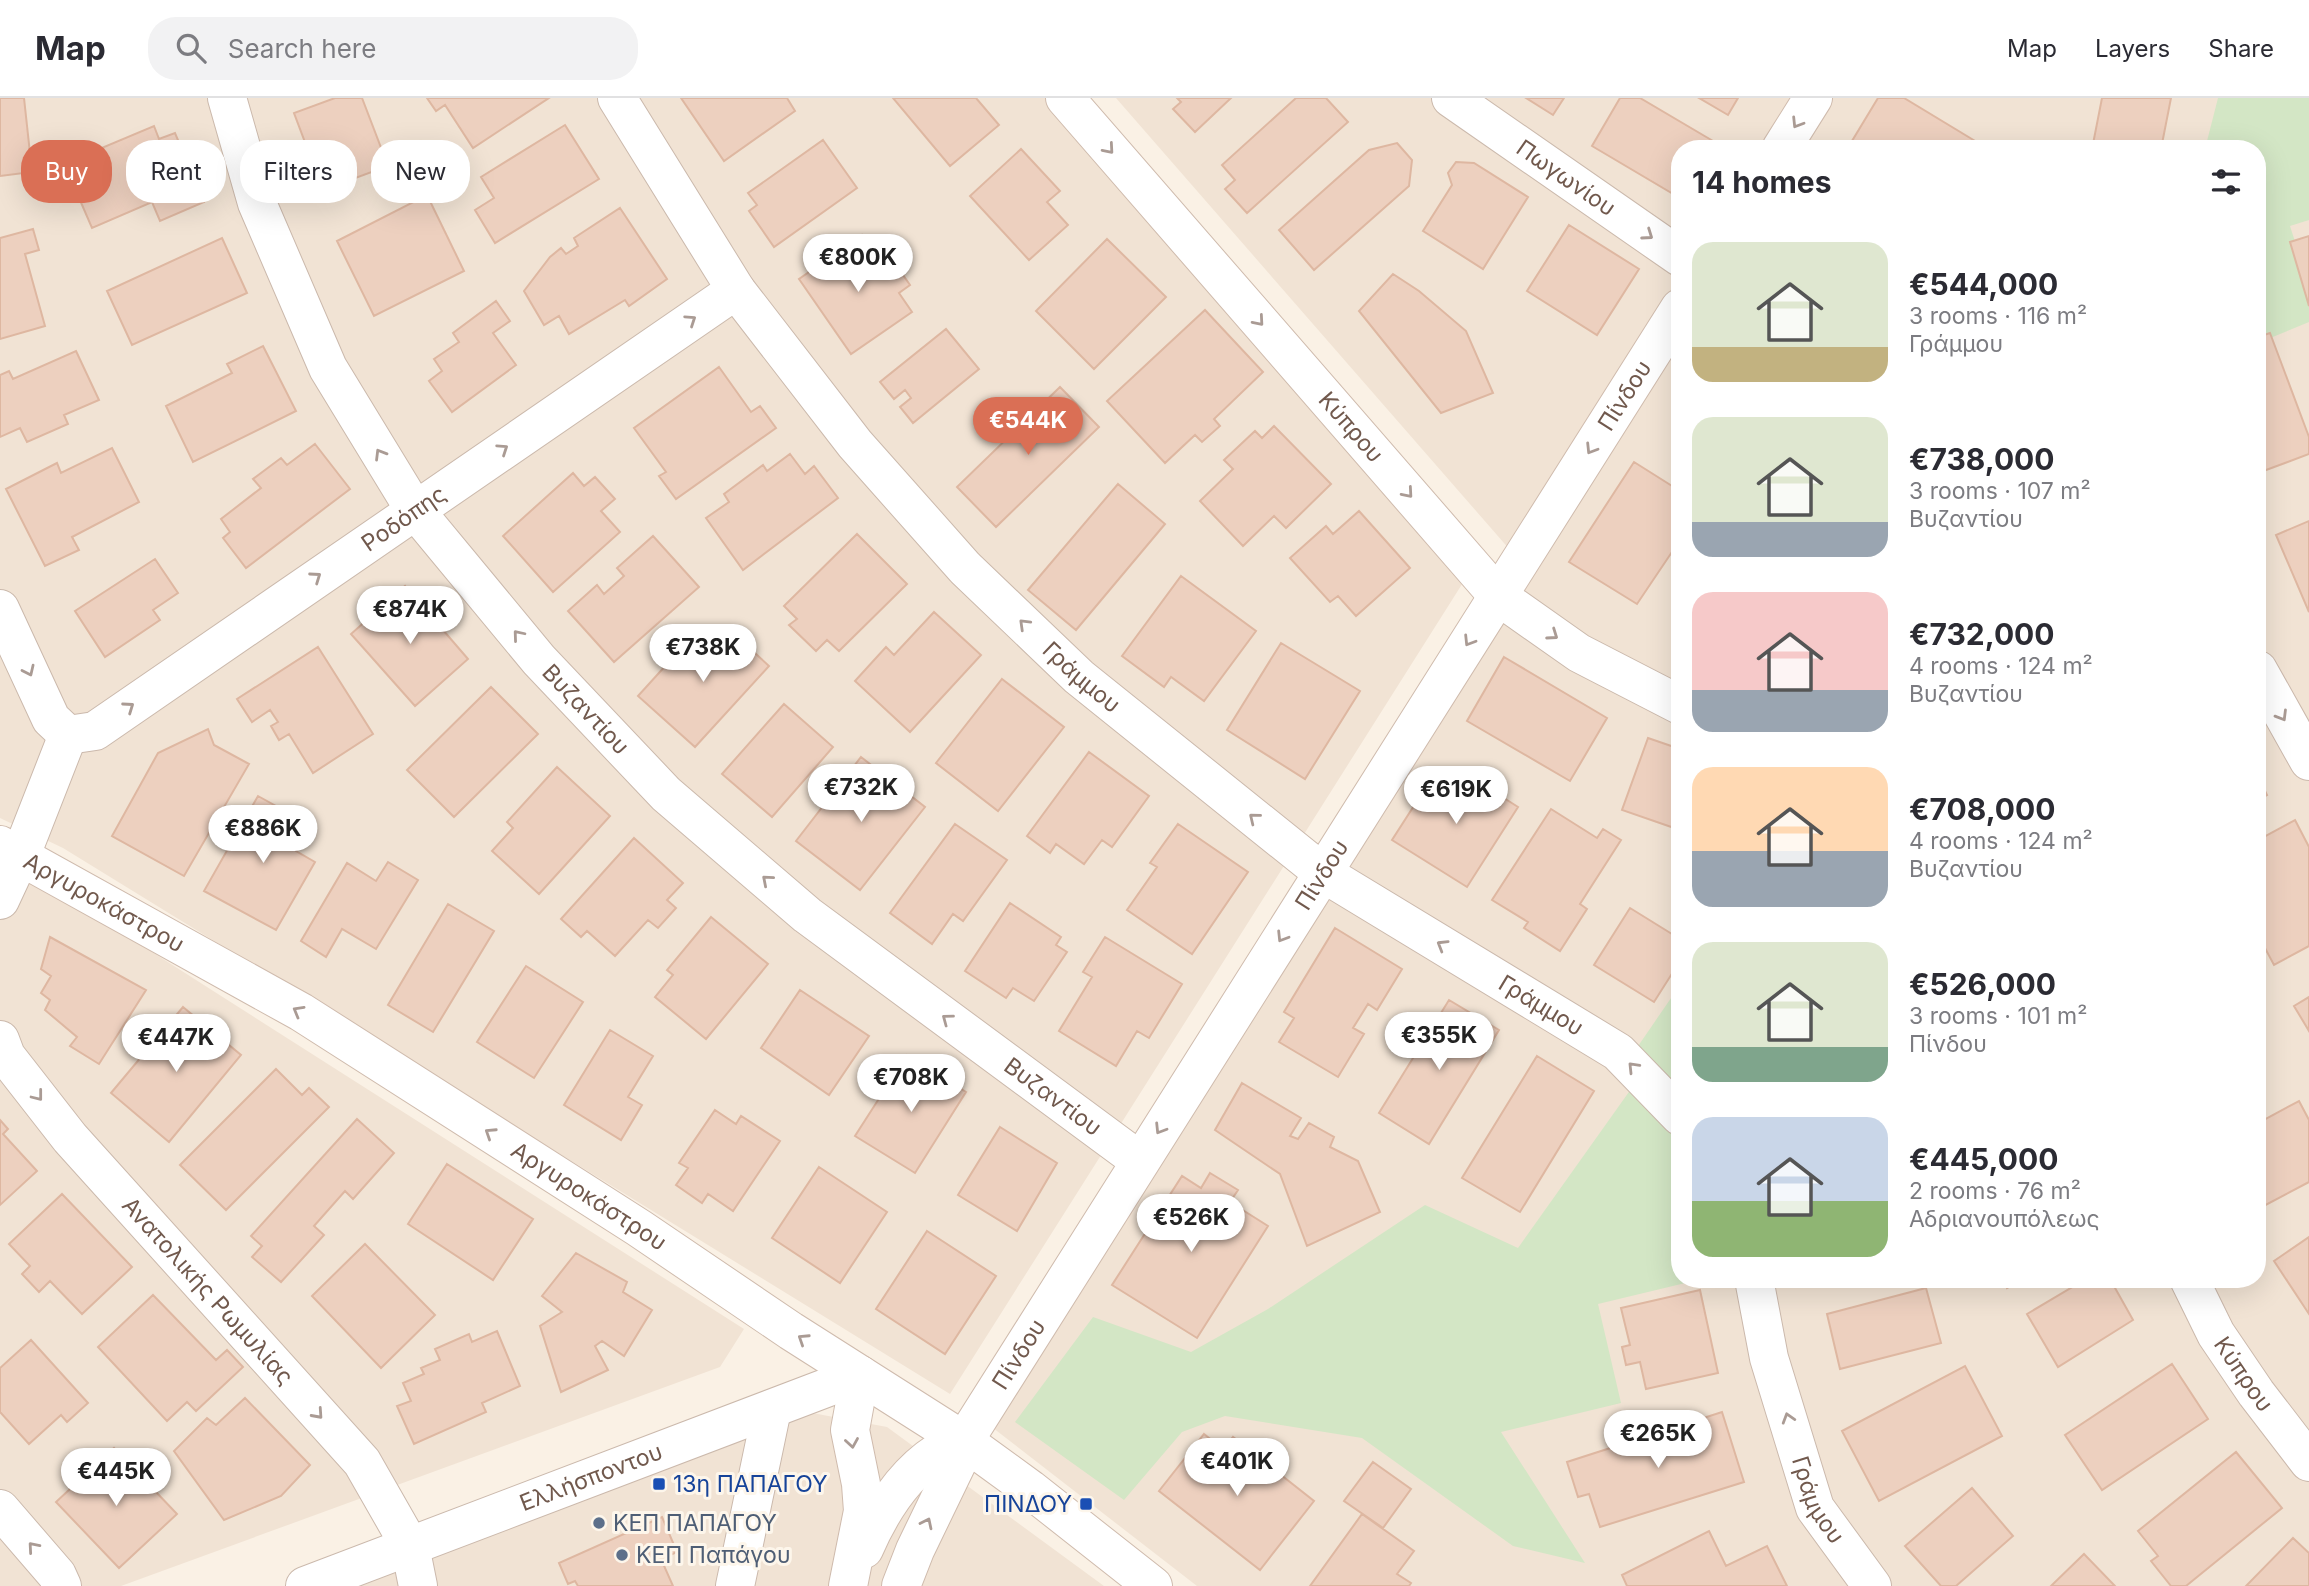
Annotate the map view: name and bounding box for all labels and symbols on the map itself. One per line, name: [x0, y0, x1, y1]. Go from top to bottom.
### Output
one-way arrow: [1792, 116, 1805, 129]
street label: Πωγωνίου: [1511, 134, 1621, 222]
one-way arrow: [1101, 141, 1113, 154]
one-way arrow: [1640, 227, 1653, 240]
pin: €800K: [809, 234, 907, 294]
one-way arrow: [1251, 313, 1263, 326]
one-way arrow: [683, 316, 696, 328]
street label: Πίνδου: [1592, 355, 1657, 436]
street label: Κύπρου: [1313, 386, 1389, 468]
pin: €544K: [979, 398, 1077, 457]
one-way arrow: [1586, 441, 1599, 454]
one-way arrow: [495, 444, 508, 457]
one-way arrow: [376, 449, 389, 462]
street label: Ροδόπης: [356, 480, 451, 557]
one-way arrow: [1400, 484, 1412, 497]
one-way arrow: [308, 573, 321, 586]
pin: €874K: [361, 587, 459, 646]
one-way arrow: [1019, 620, 1032, 633]
pin: €738K: [654, 624, 752, 684]
one-way arrow: [1545, 627, 1558, 639]
one-way arrow: [514, 630, 526, 643]
one-way arrow: [1465, 633, 1478, 646]
street label: Γράμμου: [1037, 636, 1126, 719]
street label: Βυζαντίου: [536, 658, 635, 760]
one-way arrow: [21, 664, 35, 676]
one-way arrow: [121, 703, 134, 715]
one-way arrow: [2274, 708, 2287, 721]
pin: €732K: [812, 764, 910, 824]
pin: €619K: [1407, 766, 1505, 826]
pin: €886K: [214, 806, 312, 865]
one-way arrow: [1249, 814, 1262, 826]
street label: Πίνδου: [1289, 835, 1354, 915]
street label: Αργυροκάστρου: [19, 847, 189, 958]
one-way arrow: [762, 876, 775, 888]
one-way arrow: [1278, 929, 1291, 942]
one-way arrow: [1436, 940, 1449, 953]
street label: Γράμμου: [1494, 969, 1589, 1042]
one-way arrow: [293, 1006, 306, 1019]
pin: €355K: [1390, 1012, 1488, 1072]
pin: €447K: [127, 1014, 225, 1074]
one-way arrow: [942, 1014, 955, 1027]
street label: Βυζαντίου: [999, 1051, 1107, 1142]
pin: €708K: [862, 1054, 960, 1114]
one-way arrow: [1629, 1062, 1641, 1075]
one-way arrow: [29, 1088, 42, 1101]
one-way arrow: [1156, 1121, 1169, 1134]
one-way arrow: [485, 1129, 498, 1141]
street label: Αργυροκάστρου: [506, 1136, 672, 1257]
street label: Ανατολικής Ρωμυλίας: [116, 1191, 299, 1390]
pin: €526K: [1142, 1194, 1240, 1254]
street label: Πίνδου: [986, 1314, 1051, 1395]
street label: Κύπρου: [2208, 1332, 2279, 1417]
one-way arrow: [797, 1334, 810, 1347]
one-way arrow: [310, 1405, 322, 1418]
pin: €265K: [1609, 1410, 1707, 1470]
one-way arrow: [1781, 1412, 1796, 1424]
street label: Ελλήσποντου: [516, 1437, 666, 1517]
one-way arrow: [844, 1437, 859, 1448]
pin: €401K: [1188, 1438, 1286, 1498]
pin: €445K: [67, 1448, 165, 1508]
street label: Γράμμου: [1786, 1453, 1850, 1549]
place label: 13η ΠΑΠΑΓΟΥ: [673, 1470, 828, 1498]
marker: 13η ΠΑΠΑΓΟΥ: [651, 1476, 667, 1492]
place label: ΠΙΝΔΟΥ: [984, 1490, 1072, 1518]
marker: ΠΙΝΔΟΥ: [1078, 1496, 1094, 1512]
place label: ΚΕΠ ΠΑΠΑΓΟΥ: [613, 1509, 777, 1537]
marker: ΚΕΠ ΠΑΠΑΓΟΥ: [591, 1515, 607, 1531]
one-way arrow: [919, 1518, 933, 1530]
place label: ΚΕΠ Παπάγου: [636, 1541, 791, 1569]
one-way arrow: [29, 1542, 41, 1555]
marker: ΚΕΠ Παπάγου: [614, 1547, 630, 1563]

